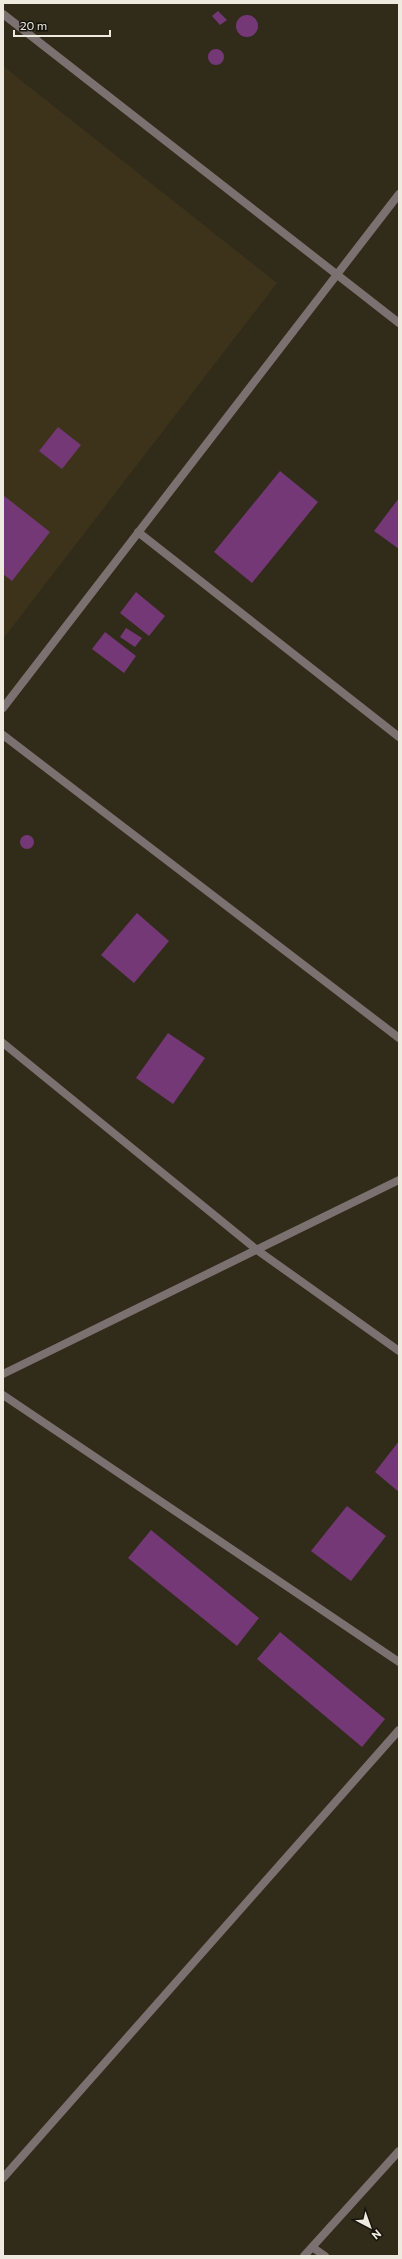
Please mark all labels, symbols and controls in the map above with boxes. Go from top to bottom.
scale bar [14,12,110,38]
text: 20 m [20,18,47,32]
north arrow [350,2207,390,2247]
text: N [370,2227,384,2243]

